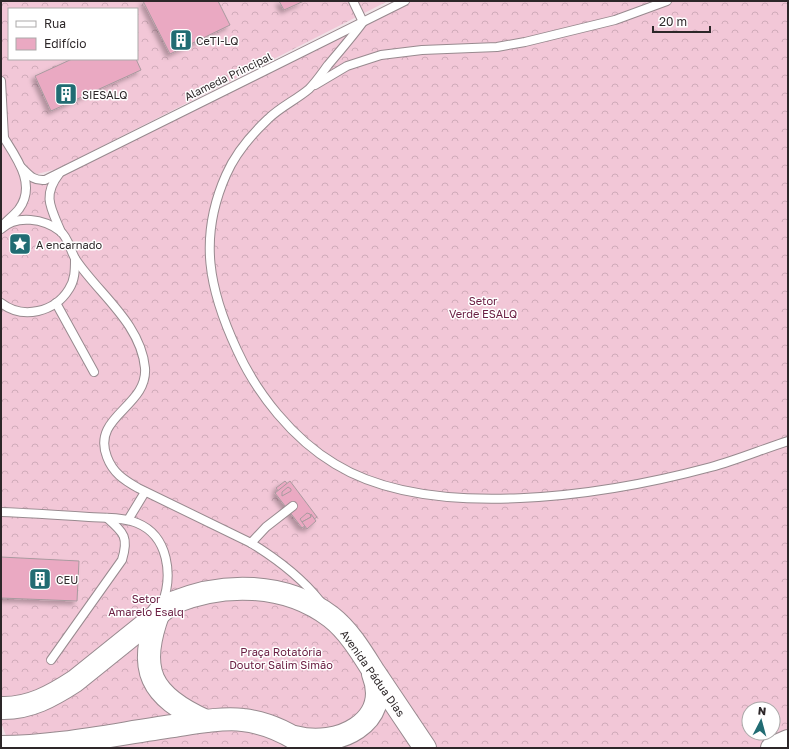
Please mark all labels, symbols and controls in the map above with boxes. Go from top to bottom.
legend [8,8,138,60]
scale bar [653,8,710,34]
text: 20 m [659,14,687,29]
text: Rua [44,16,66,31]
building icon: CeTI-LQ [168,27,194,53]
place label: CeTI-LQ [196,34,238,47]
text: Edifício [44,36,86,51]
street label: Alameda Principal [182,49,274,103]
building icon: SIESALQ [53,81,79,107]
place label: SIESALQ [82,88,127,101]
place icon: A encarnado [7,231,33,257]
place label: A encarnado [36,238,103,251]
park label: Setor Verde ESALQ [449,294,517,320]
building icon: CEU [27,566,53,592]
place label: CEU [56,573,78,586]
park label: Setor Amarelo Esalq [108,592,184,618]
street label: Avenida Pádua Dias [338,627,408,719]
park label: Praça Rotatória Doutor Salim Simão [229,645,333,671]
north arrow [741,701,781,741]
text: N [757,704,767,717]

